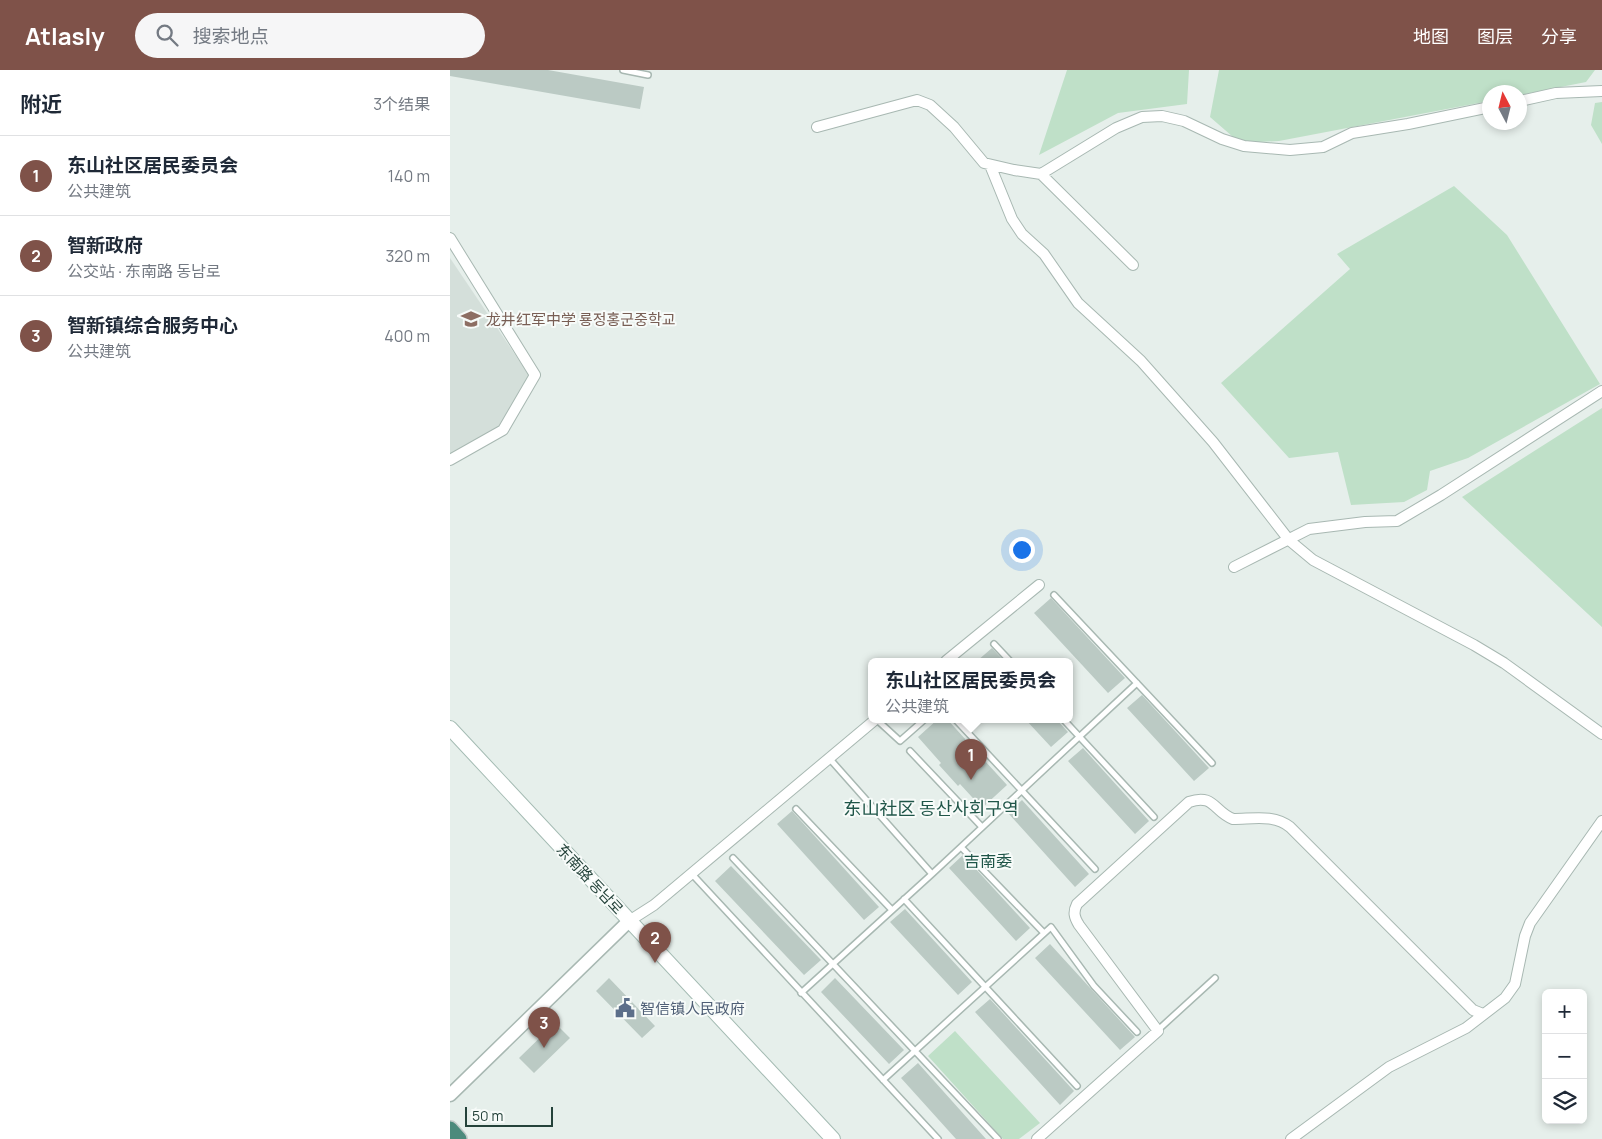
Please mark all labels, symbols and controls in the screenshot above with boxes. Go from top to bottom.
search box [135,13,485,58]
text: Atlasly [25,19,105,52]
icon: search [153,21,181,49]
text: 搜索地点 [193,23,269,49]
text: 地图 [1413,24,1449,48]
text: 图层 [1477,24,1513,48]
text: 分享 [1541,24,1577,48]
north arrow [1482,85,1527,130]
text: 附近 [20,90,62,118]
text: 3个结果 [373,93,430,115]
text: 东山社区居民委员会 [67,152,238,178]
text: 1 [32,165,40,187]
text: 140 m [388,165,430,187]
text: 公共建筑 [67,180,131,202]
text: 智新政府 [67,232,143,258]
text: 2 [31,245,41,267]
text: 320 m [386,245,430,267]
text: 公交站 · 东南路 동남로 [67,260,220,282]
school or university icon: 龙井红军中学 룡정홍군중학교 [460,308,482,330]
place label: 龙井红军中学 룡정홍군중학교 [486,309,676,330]
text: 智新镇综合服务中心 [67,312,238,338]
text: 3 [31,325,41,347]
text: 400 m [384,325,430,347]
text: 公共建筑 [67,340,131,362]
your location [1009,537,1035,563]
popup [868,658,1073,723]
text: 东山社区居民委员会 [885,667,1056,693]
text: 公共建筑 [885,695,949,717]
pin: 1 [955,739,987,780]
district label: 东山社区 동산사회구역 [844,796,1018,820]
street label: 东南路 동남로 [552,839,628,919]
district label: 吉南委 [964,850,1012,872]
pin: 2 [639,922,671,963]
map controls [1542,989,1587,1124]
button: + [1542,989,1587,1034]
public building icon: 智信镇人民政府 [614,997,636,1019]
place label: 智信镇人民政府 [640,998,745,1019]
pin: 3 [528,1007,560,1048]
button: − [1542,1034,1587,1079]
button: layers [1542,1079,1587,1124]
scale bar [465,1104,552,1127]
text: 50 m [472,1106,503,1125]

